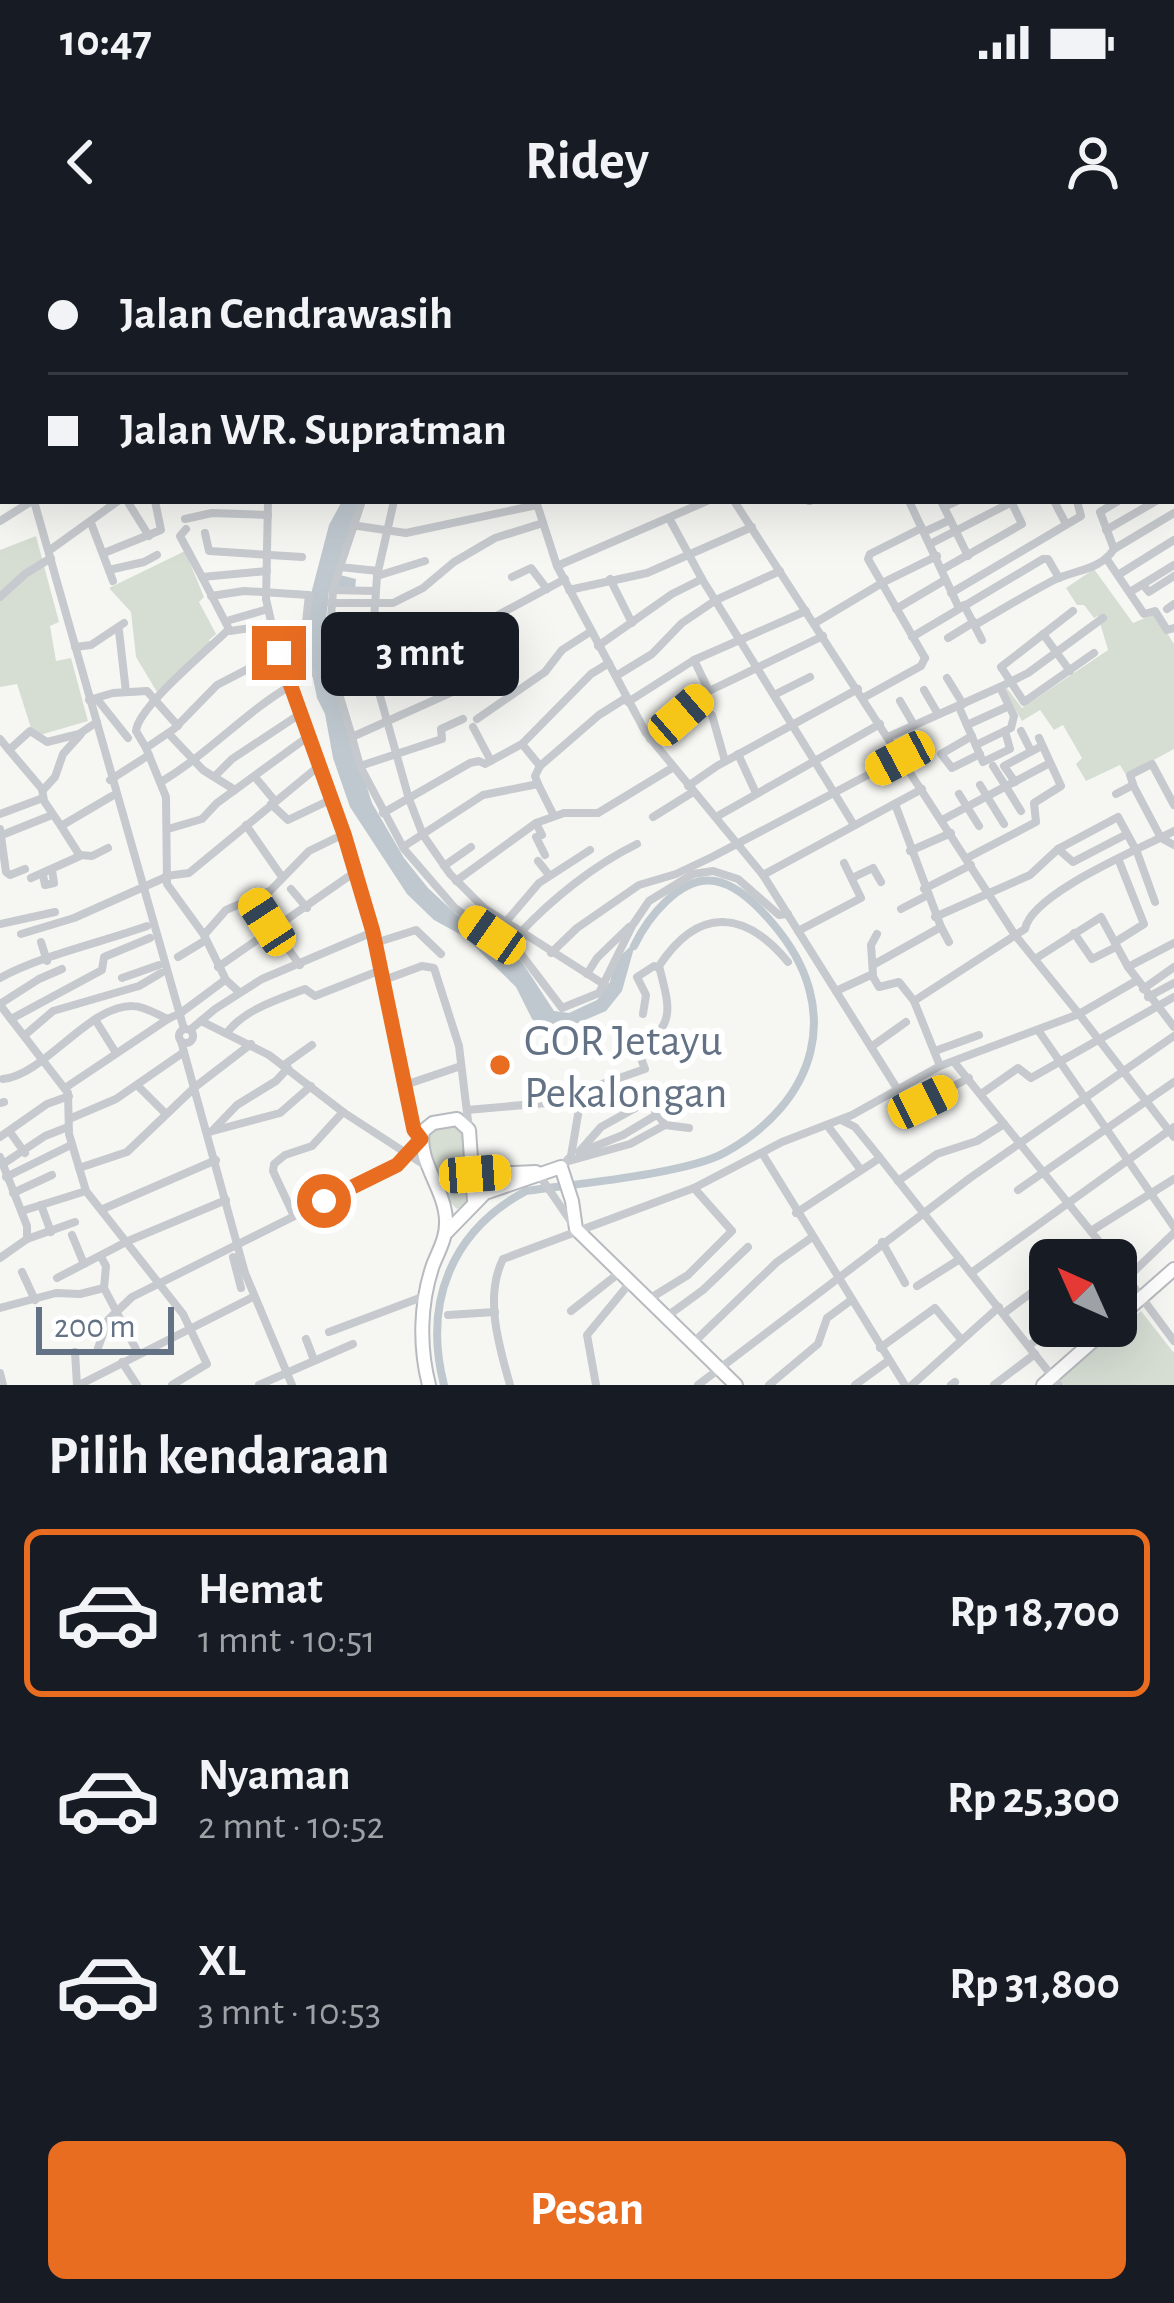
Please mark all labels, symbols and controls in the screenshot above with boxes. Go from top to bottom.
text: 10:47 [60,19,152,64]
icon: back [48,129,114,195]
icon: person [1060,129,1126,195]
text: Ridey [525,135,649,189]
text: Jalan Cendrawasih [120,292,453,337]
text: Jalan WR. Supratman [120,408,507,453]
callout: 3 mnt [321,611,519,695]
route end [252,626,306,680]
text: 3 mnt [376,634,464,673]
car [642,678,720,752]
car [860,725,940,791]
car [232,882,302,962]
car [452,900,532,970]
place label: GOR Jetayu Pekalongan [524,1019,728,1116]
marker: GOR Jetayu Pekalongan [487,1052,513,1078]
car [883,1070,963,1134]
car [438,1154,512,1194]
route start [297,1174,351,1228]
north arrow [1029,1239,1137,1347]
map controls [1029,1239,1137,1347]
scale bar [36,1301,174,1354]
text: 200 m [54,1311,136,1344]
text: Pilih kendaraan [48,1430,390,1484]
icon: car [54,1559,162,1667]
text: Hemat [198,1567,323,1612]
text: Rp 18,700 [949,1590,1120,1635]
text: 1 mnt · 10:51 [198,1621,376,1660]
icon: car [54,1745,162,1853]
text: Nyaman [198,1753,351,1798]
text: Rp 25,300 [947,1776,1120,1821]
text: 2 mnt · 10:52 [198,1807,384,1846]
icon: car [54,1931,162,2039]
text: XL [198,1939,246,1984]
text: Rp 31,800 [949,1962,1120,2007]
text: 3 mnt · 10:53 [198,1993,381,2032]
button: Pesan [48,2141,1126,2279]

